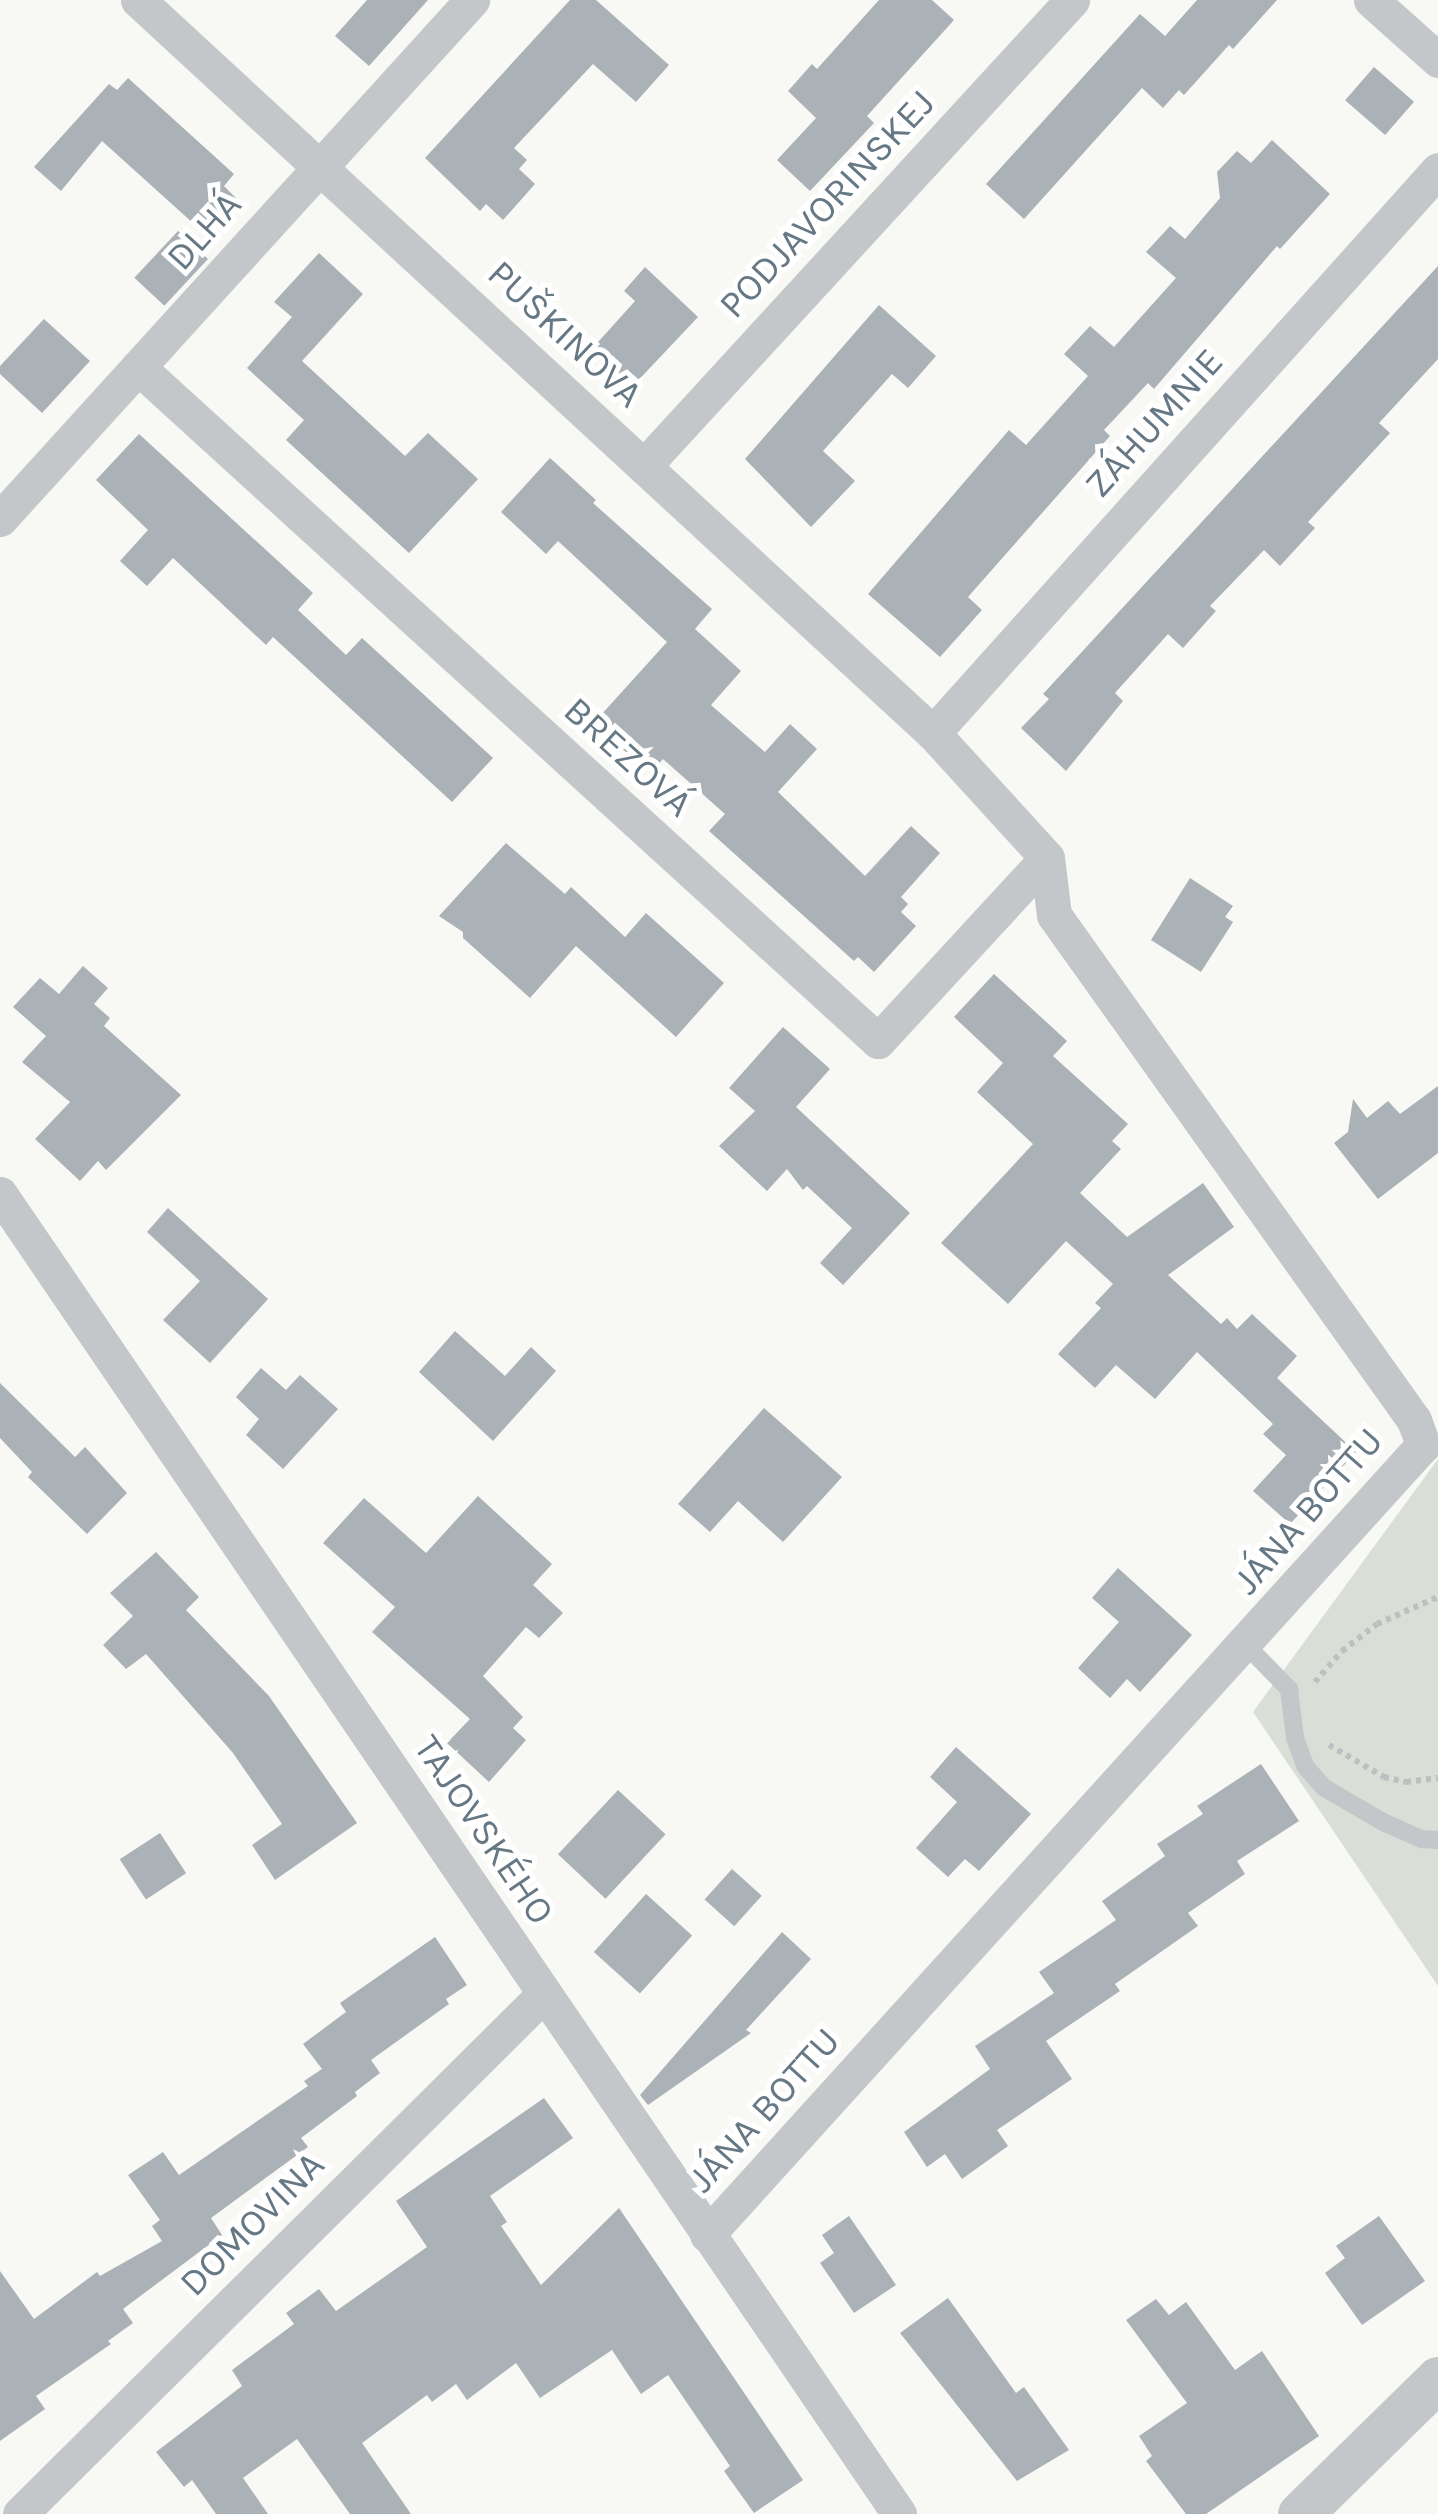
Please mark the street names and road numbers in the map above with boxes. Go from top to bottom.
street label: PODJAVORINSKEJ [710,81,944,327]
street label: DLHÁ [157,182,251,280]
street label: PUŠKINOVA [478,251,652,417]
street label: ZÁHUMNIE [1075,339,1233,507]
street label: BREZOVÁ [554,688,702,826]
street label: JÁNA BOTTU [1224,1419,1392,1603]
street label: TAJOVSKÉHO [404,1727,564,1933]
street label: JÁNA BOTTU [678,2019,850,2201]
street label: DOMOVINA [170,2142,334,2306]

